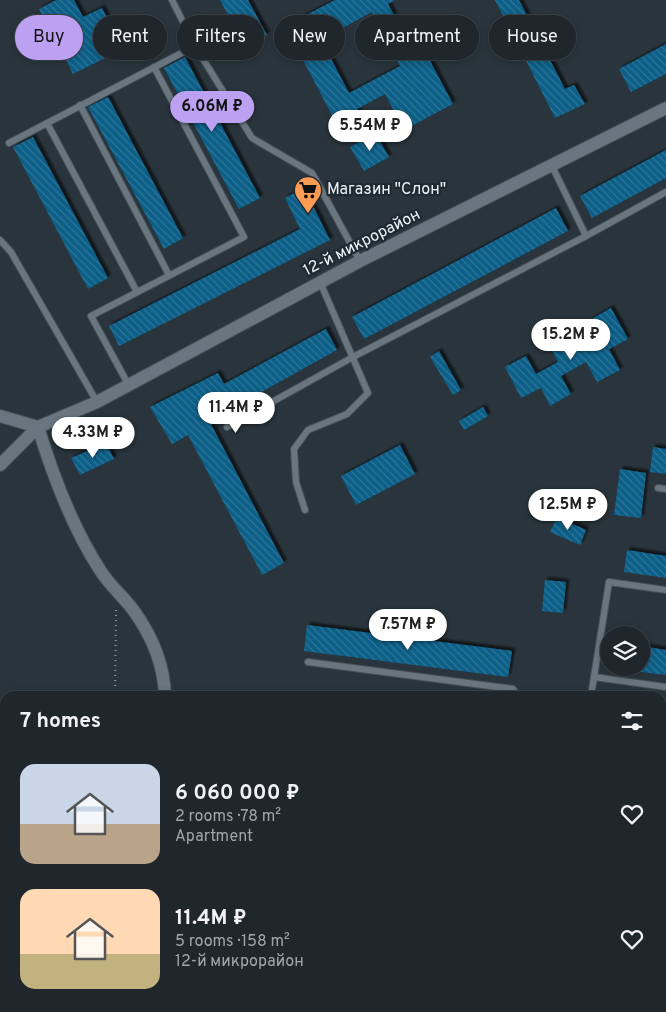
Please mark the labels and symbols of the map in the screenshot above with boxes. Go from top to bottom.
pin: 6.06M ₽ [166,90,258,133]
pin: 5.54M ₽ [324,110,416,152]
supermarket icon: Магазин "Слон" [293,175,323,214]
place label: Магазин "Слон" [327,180,446,200]
street label: 12-й микрорайон [300,205,424,281]
pin: 15.2M ₽ [525,318,617,361]
pin: 11.4M ₽ [190,392,282,434]
pin: 4.33M ₽ [47,416,139,459]
pin: 12.5M ₽ [522,488,614,531]
pin: 7.57M ₽ [362,608,454,651]

